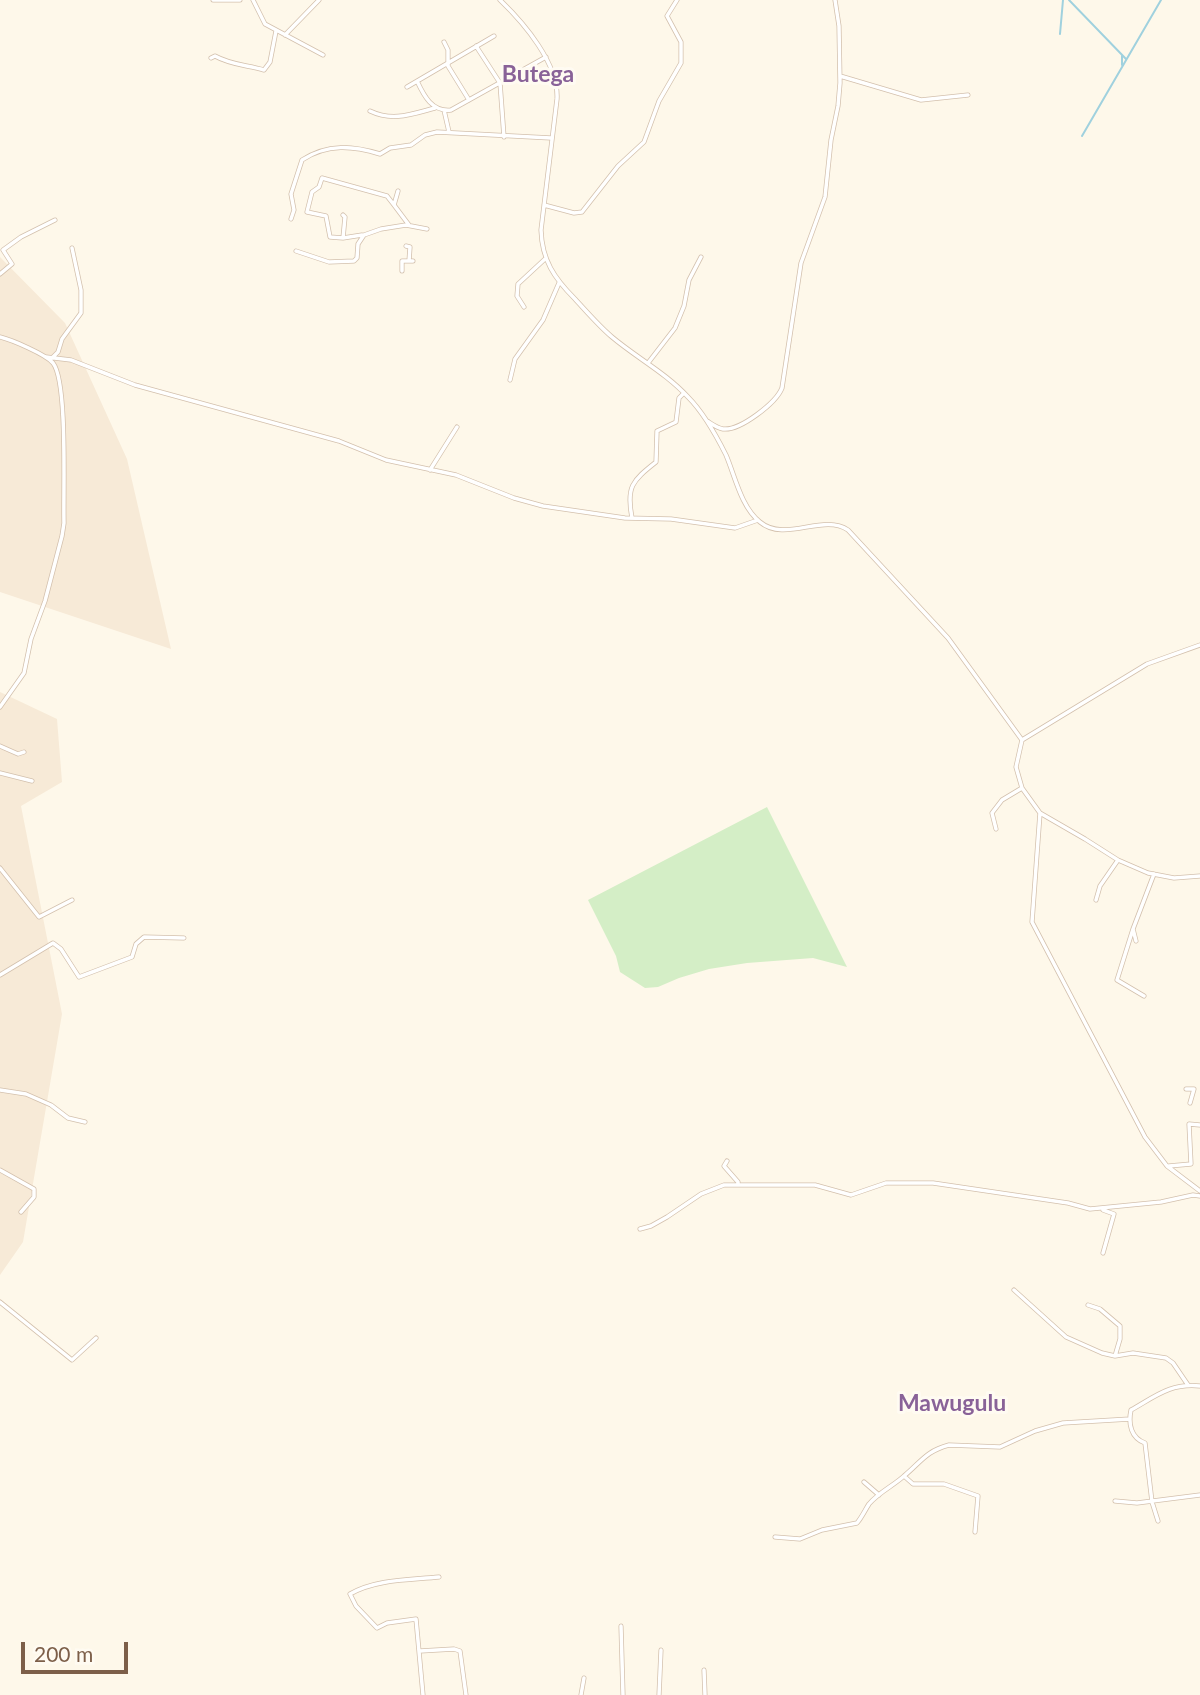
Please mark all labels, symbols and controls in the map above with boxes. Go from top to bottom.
district label: Butega [502,61,574,89]
district label: Mawugulu [898,1390,1006,1418]
scale bar [24,1628,131,1672]
text: 200 m [34,1641,93,1666]

